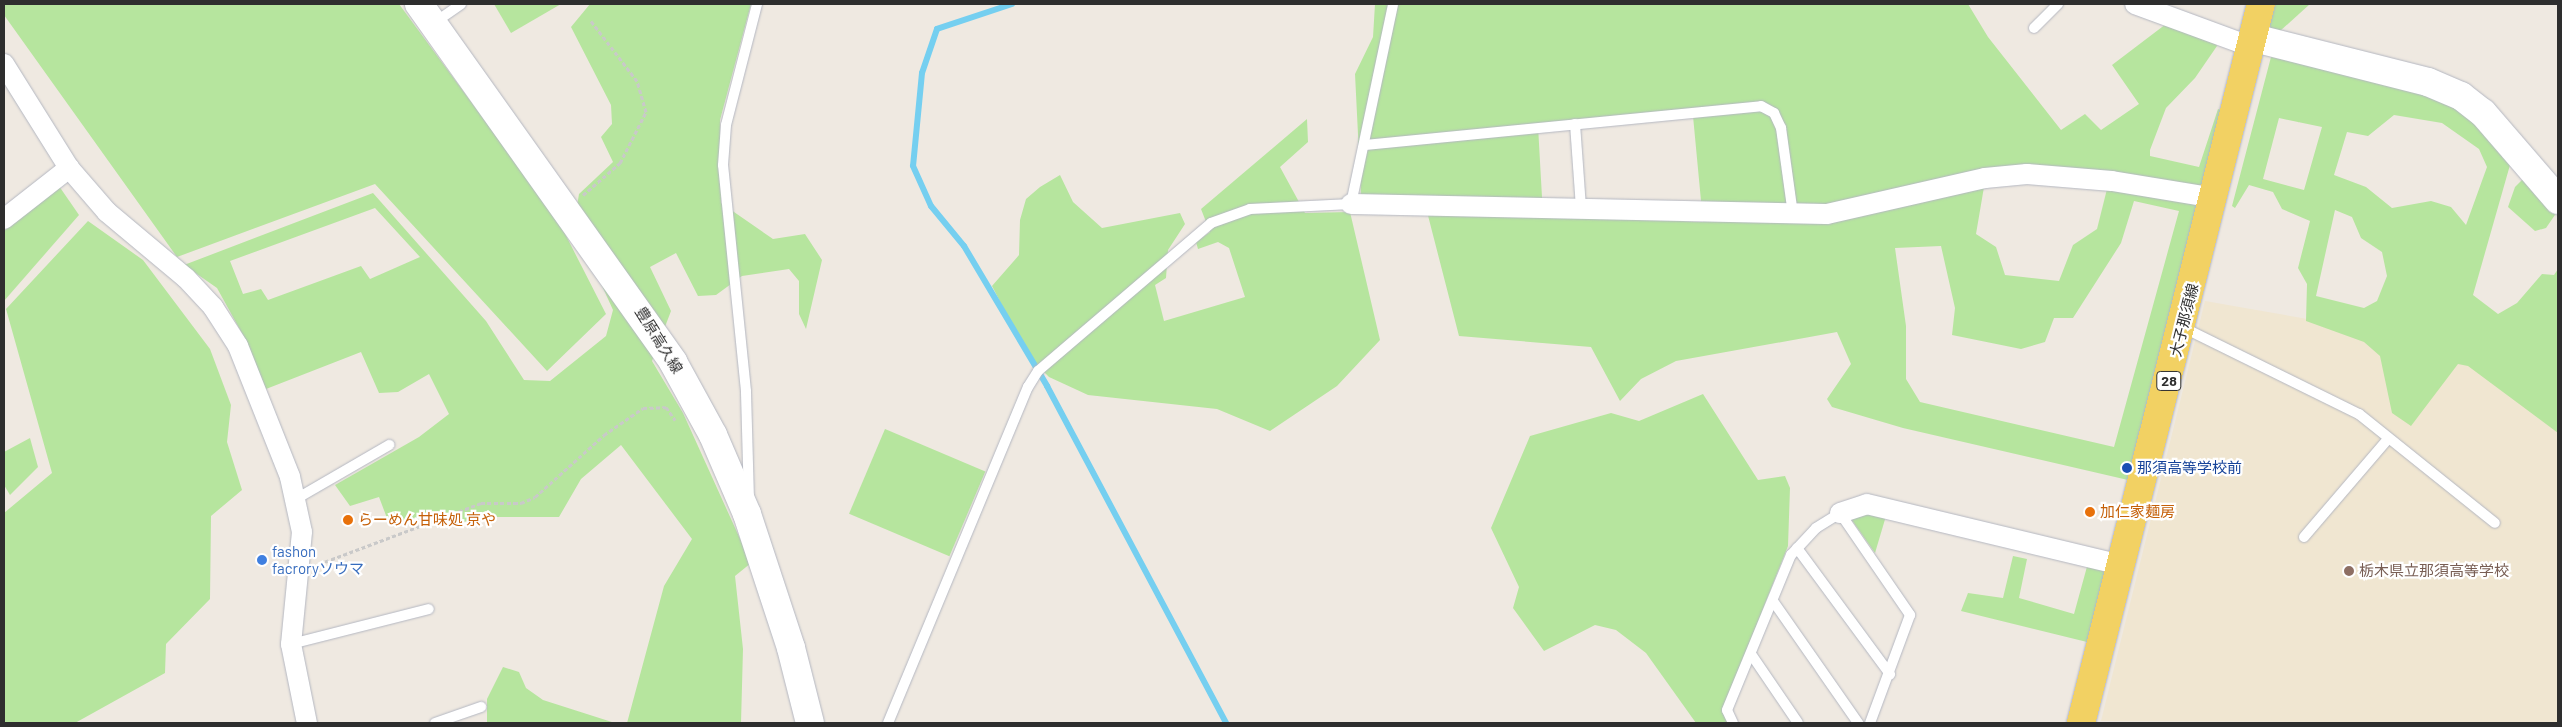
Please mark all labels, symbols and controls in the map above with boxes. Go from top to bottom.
street label: 大子那須線 [2166,281,2202,359]
street label: 豊原高久線 [631,303,687,377]
road number: 28 [2155,370,2183,392]
place label: 那須高等学校前 [2137,459,2242,477]
marker: 那須高等学校前 [2121,462,2133,474]
place label: 加仁家麺房 [2100,503,2175,521]
marker: 加仁家麺房 [2084,506,2096,518]
place label: らーめん甘味処 京や [358,511,496,529]
marker: らーめん甘味処 京や [342,514,354,526]
place label: fashon facroryソウマ [272,542,364,577]
marker: fashon facroryソウマ [256,554,268,566]
place label: 栃木県立那須高等学校 [2359,562,2509,580]
marker: 栃木県立那須高等学校 [2343,565,2355,577]

